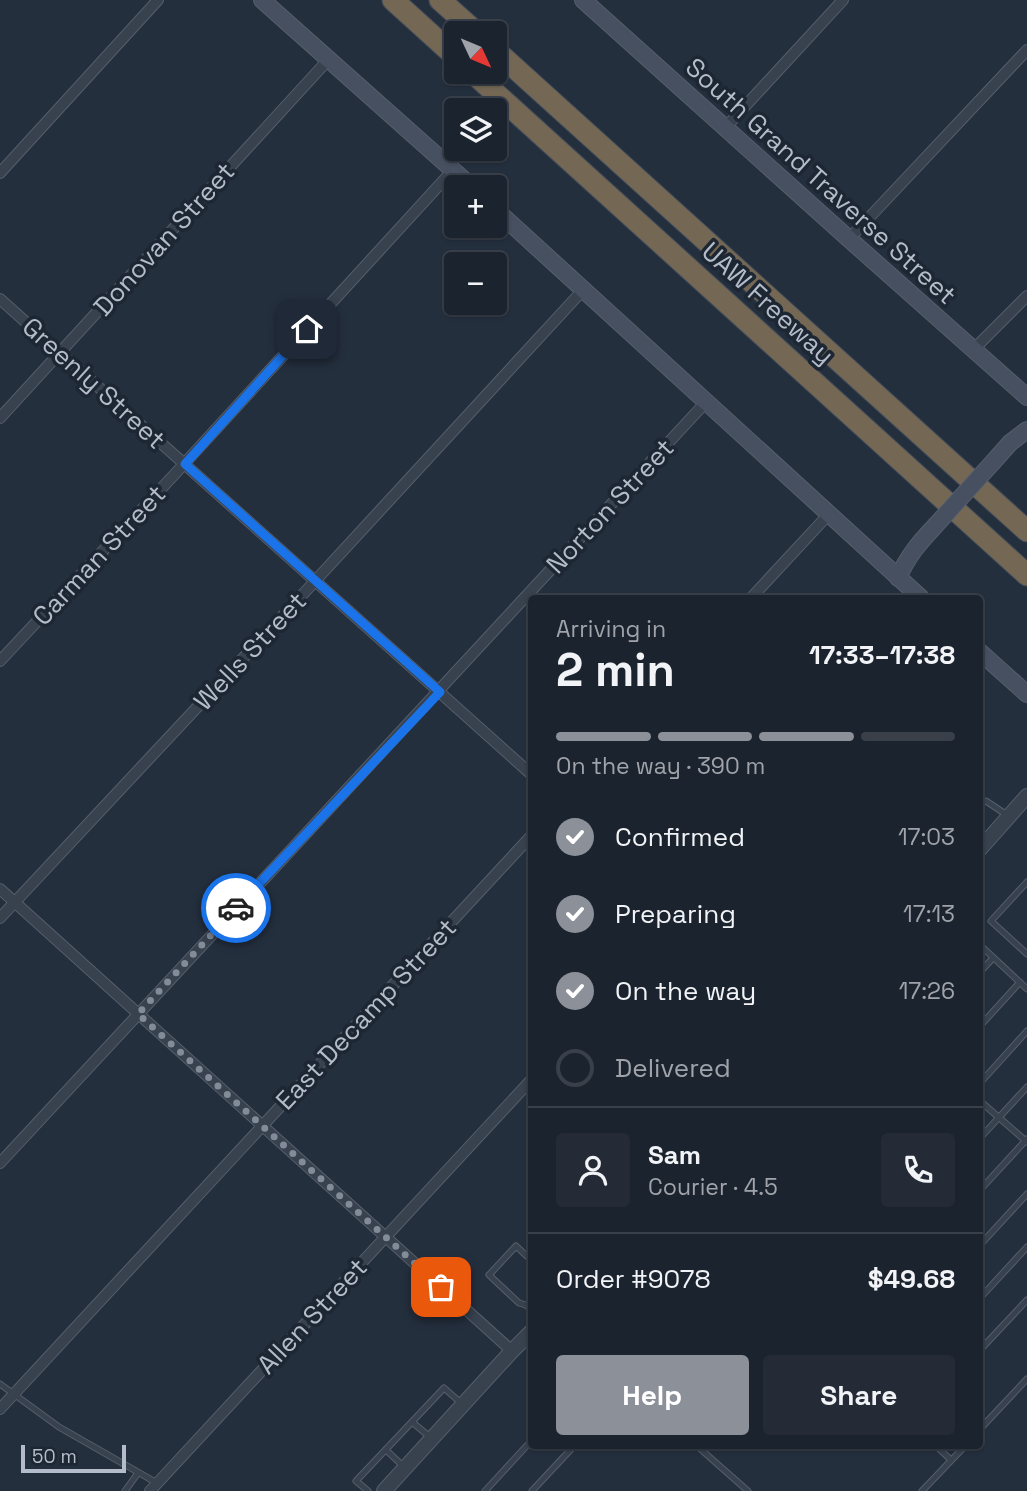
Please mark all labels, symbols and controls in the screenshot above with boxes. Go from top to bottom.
north arrow [444,21,508,84]
map controls [444,21,507,315]
street label: South Grand Traverse Street [678,50,964,312]
button: layers [444,98,507,161]
street label: Donovan Street [86,155,242,323]
button: + [444,175,507,238]
street label: UAW Freeway [695,235,841,371]
button: − [444,252,507,315]
pin [277,299,337,359]
street label: Greenly Street [15,310,173,456]
icon: home [288,310,326,348]
street label: Norton Street [539,431,681,581]
street label: Carman Street [25,477,173,633]
street label: Wells Street [186,584,314,718]
text: Arriving in [556,614,666,644]
text: 17:33–17:38 [809,638,955,672]
text: 2 min [556,641,675,699]
text: On the way · 390 m [556,751,765,781]
icon: check [556,818,594,856]
text: Confirmed [615,820,745,854]
text: 17:03 [898,822,955,852]
courier [201,873,271,943]
icon: car [217,889,255,927]
icon: check [556,895,594,933]
text: Preparing [615,897,736,931]
text: 17:13 [903,899,955,929]
street label: East Decamp Street [268,911,464,1117]
icon: check [556,972,594,1010]
text: On the way [615,974,756,1008]
text: 17:26 [899,976,955,1006]
text: Delivered [615,1051,731,1085]
button: person [556,1133,630,1207]
button: phone [881,1133,955,1207]
text: Sam [648,1138,701,1172]
text: Courier · 4.5 [648,1172,778,1202]
street label: Allen Street [250,1251,374,1381]
pin [411,1257,471,1317]
text: Order #9078 [556,1262,711,1296]
text: $49.68 [868,1262,955,1296]
icon: bag [422,1268,460,1306]
button: Help [556,1355,749,1435]
button: Share [763,1355,955,1435]
scale bar [21,1442,126,1474]
text: 50 m [32,1444,77,1469]

